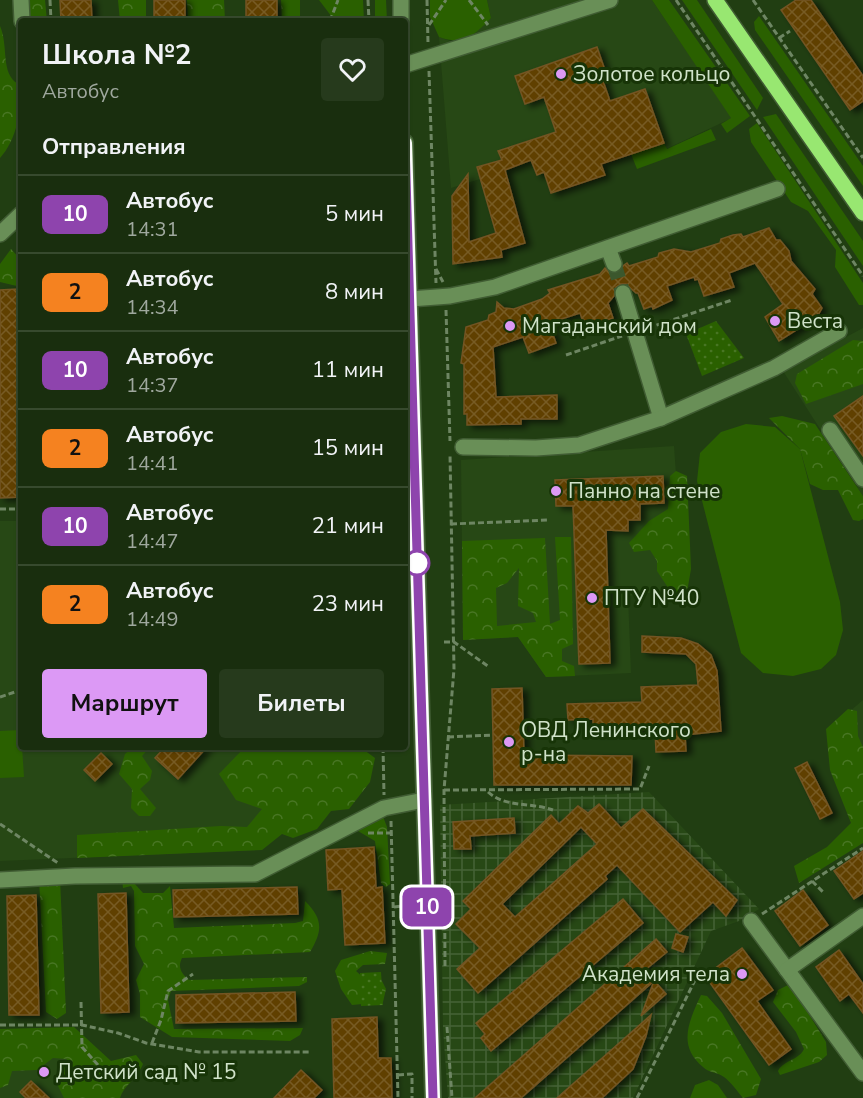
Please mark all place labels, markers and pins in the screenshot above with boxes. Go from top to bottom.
place label: Золотое кольцо [573,60,731,88]
marker: Золотое кольцо [554,67,568,81]
place label: Веста [787,307,843,335]
place label: Магаданский дом [522,312,697,340]
marker: Веста [768,314,782,328]
marker: Магаданский дом [503,319,517,333]
place label: Панно на стене [568,477,720,505]
marker: Панно на стене [549,484,563,498]
unlabelled marker [404,550,430,576]
place label: ПТУ №40 [604,584,699,612]
marker: ПТУ №40 [585,591,599,605]
place label: ОВД Ленинского р-на [521,716,691,768]
marker: ОВД Ленинского р-на [502,735,516,749]
place label: Академия тела [582,960,730,988]
marker: Академия тела [735,967,749,981]
place label: Детский сад № 15 [56,1058,236,1086]
marker: Детский сад № 15 [37,1065,51,1079]

